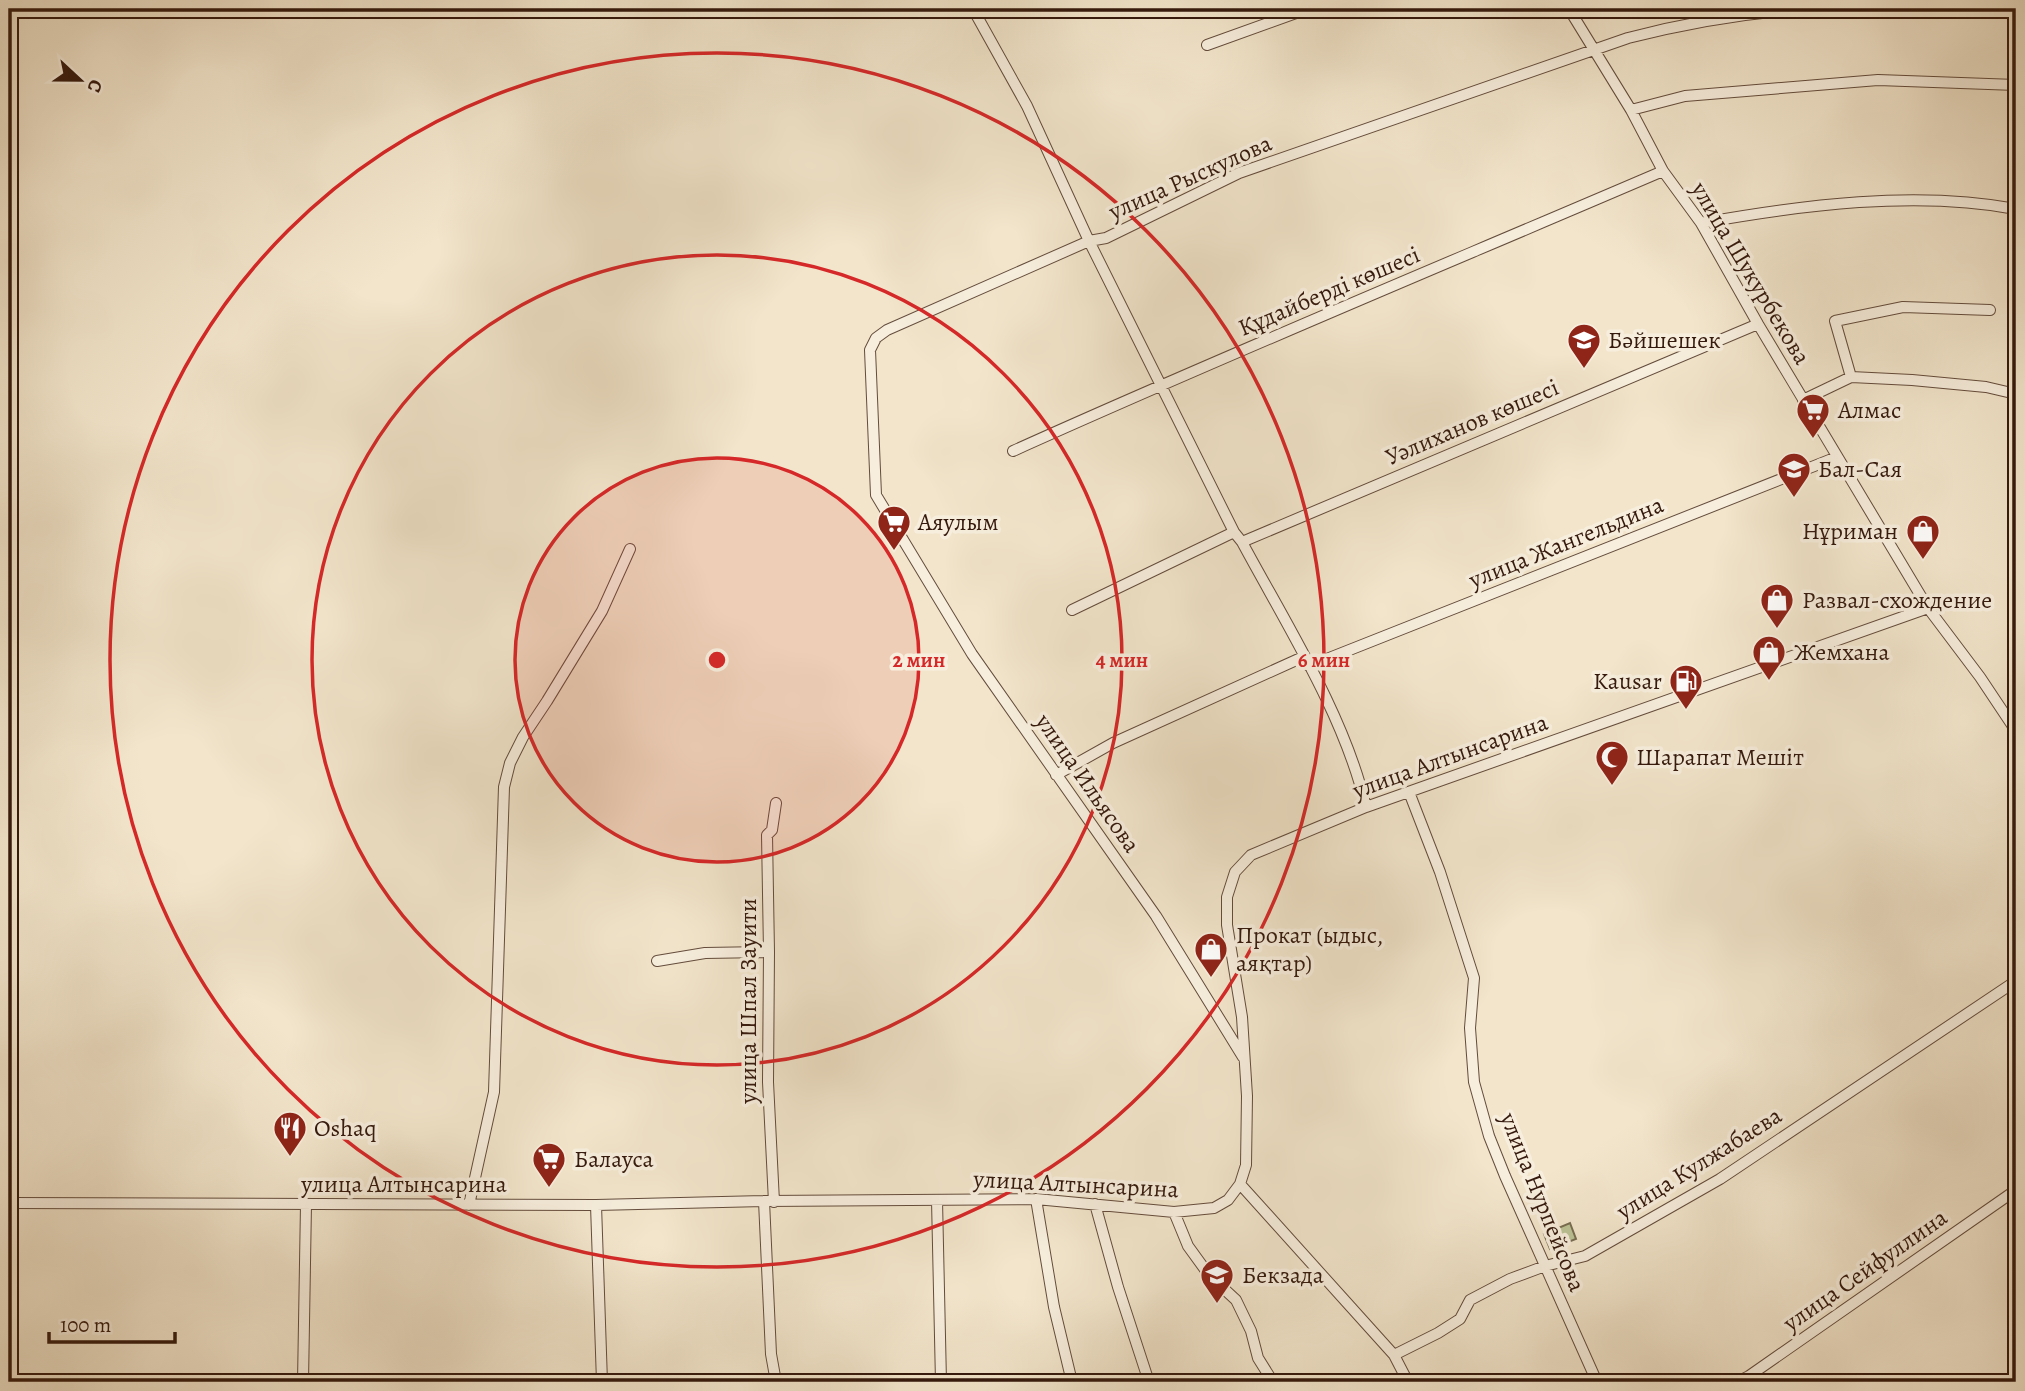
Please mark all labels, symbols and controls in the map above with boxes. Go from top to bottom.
north arrow [46,46,116,116]
text: С [81,76,109,96]
street label: улица Рыскулова [1103,127,1277,228]
street label: улица Шукурбекова [1683,175,1818,370]
street label: Құдайберді көшесі [1233,238,1425,344]
school or university icon: Бәйшешек [1565,321,1603,370]
place label: Бәйшешек [1608,324,1721,356]
street label: Уәлиханов көшесі [1380,371,1564,473]
supermarket icon: Алмас [1794,391,1832,440]
place label: Алмас [1837,394,1901,426]
school or university icon: Бал-Сая [1775,450,1813,499]
place label: Бал-Сая [1818,453,1902,485]
street label: улица Жангельдина [1463,488,1668,596]
supermarket icon: Аяулым [875,503,913,552]
place label: Аяулым [917,506,999,538]
shop icon: Нұриман [1904,512,1942,561]
place label: Нұриман [1802,515,1898,547]
shop icon: Развал-схождение [1758,581,1796,630]
place label: Развал-схождение [1802,584,1992,616]
shop icon: Жемхана [1750,633,1788,682]
place label: Жемхана [1794,636,1890,668]
text: 2 мин [893,646,945,674]
text: 4 мин [1096,646,1148,674]
text: 6 мин [1298,646,1350,674]
centre of rings [705,648,729,672]
fuel station icon: Kausar [1667,662,1705,711]
place label: Kausar [1593,665,1662,697]
street label: улица Ильясова [1028,706,1148,859]
street label: улица Алтынсарина [1347,706,1552,807]
mosque icon: Шарапат Мешіт [1593,738,1631,787]
place label: Шарапат Мешіт [1636,741,1804,773]
street label: улица Шпал Зауити [732,898,764,1105]
place label: Прокат (ыдыс, аяқтар) [1236,919,1383,979]
shop icon: Прокат (ыдыс, аяқтар) [1192,930,1230,979]
street label: улица Кулжабаева [1609,1099,1788,1227]
street label: улица Нурпейсова [1492,1107,1593,1296]
restaurant icon: Oshaq [271,1109,309,1158]
place label: Oshaq [314,1112,377,1144]
supermarket icon: Балауса [530,1140,568,1189]
place label: Балауса [574,1143,654,1175]
street label: улица Алтынсарина [972,1163,1179,1205]
street label: улица Алтынсарина [300,1168,507,1200]
street label: улица Сейфуллина [1776,1201,1953,1339]
school or university icon: Бекзада [1198,1256,1236,1305]
place label: Бекзада [1242,1259,1324,1291]
scale bar [49,1300,175,1344]
text: 100 m [60,1311,111,1339]

